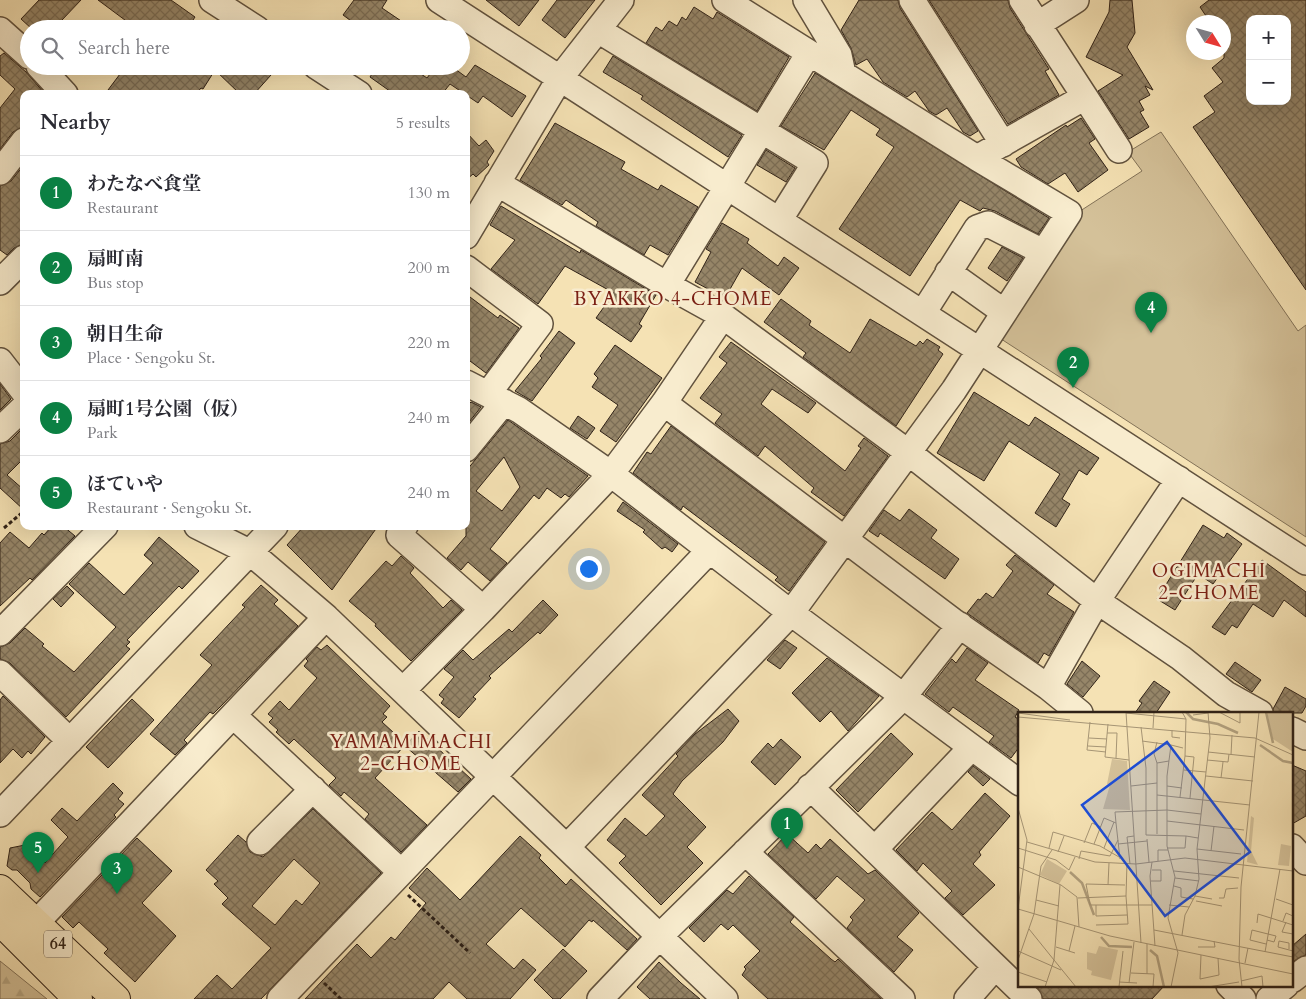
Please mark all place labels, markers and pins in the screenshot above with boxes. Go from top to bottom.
pin: 4 [1135,292,1167,333]
pin: 2 [1057,347,1089,388]
pin: 1 [771,808,803,849]
pin: 5 [22,832,54,873]
pin: 3 [101,853,133,894]

